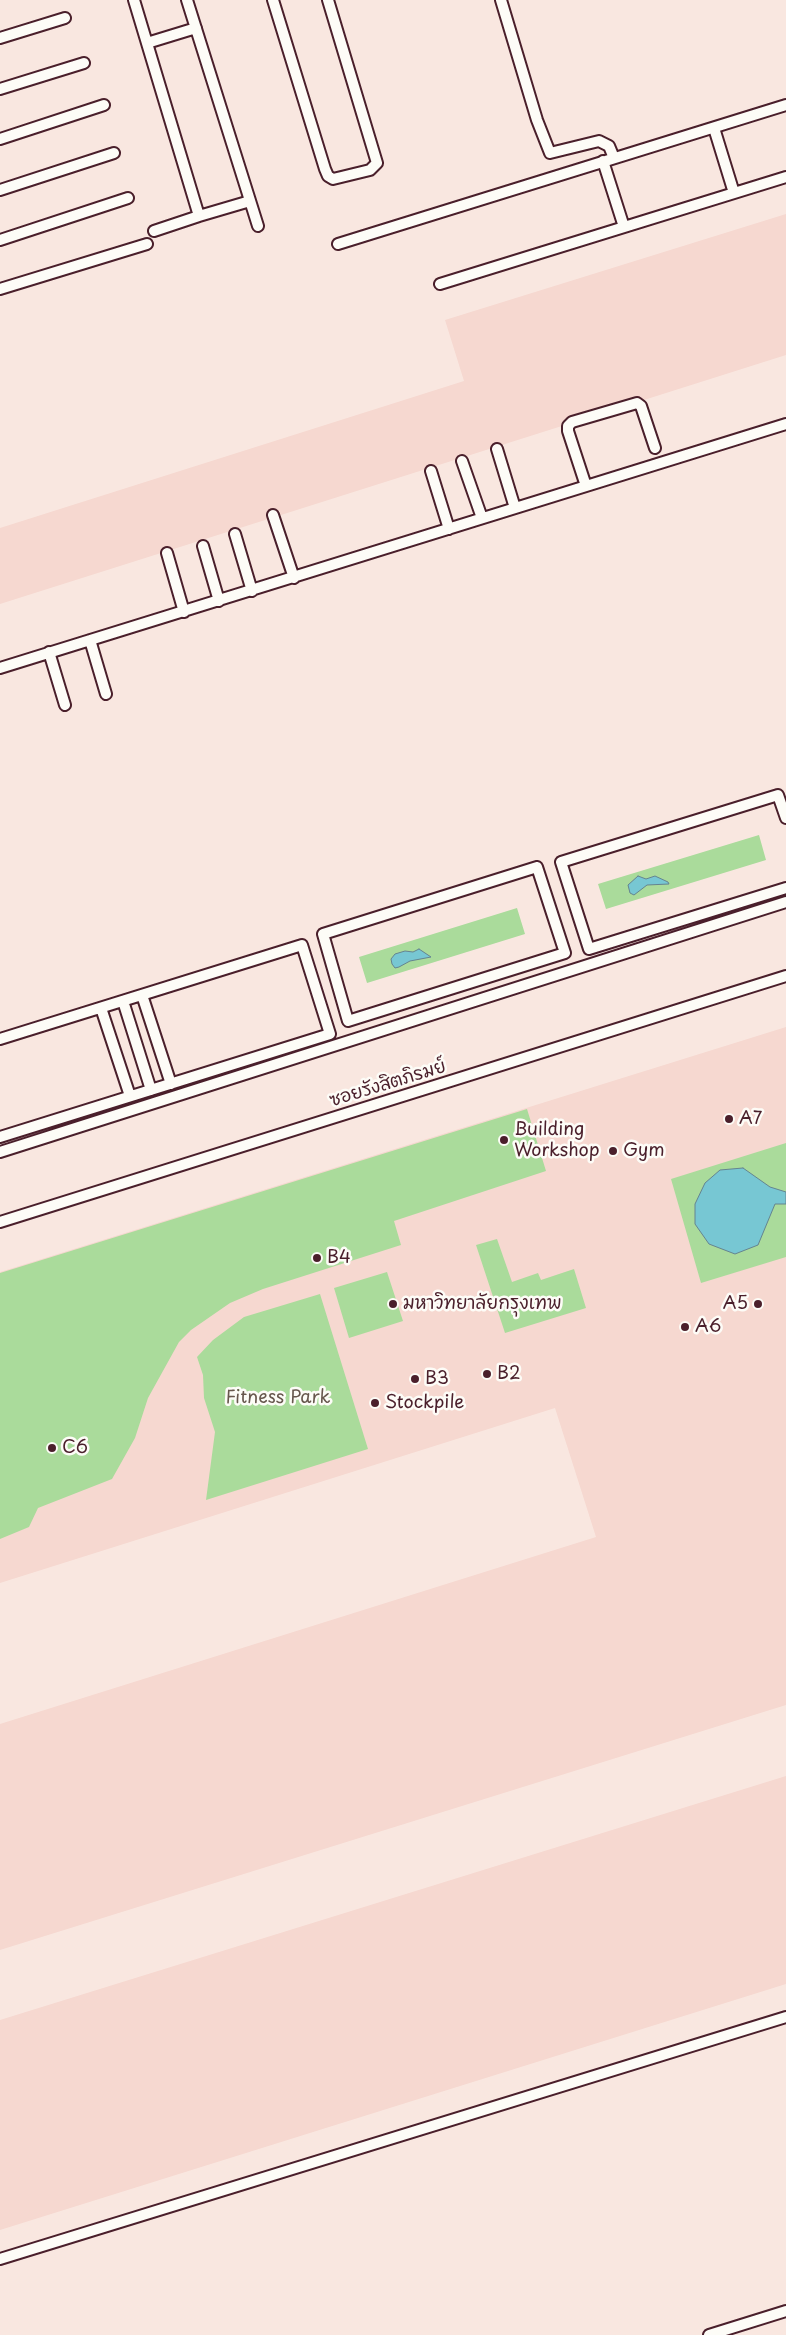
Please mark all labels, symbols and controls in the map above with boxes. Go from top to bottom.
street label: ซอยรังสิตภิรมย์ [327,1056,449,1112]
place label: A7 [739,1108,762,1130]
marker: A7 [723,1113,735,1125]
place label: Building Workshop [514,1119,600,1162]
marker: Building Workshop [498,1134,510,1146]
place label: Gym [623,1140,665,1162]
marker: Gym [607,1145,619,1157]
place label: B4 [327,1247,351,1269]
marker: B4 [311,1252,323,1264]
place label: มหาวิทยาลัยกรุงเทพ [403,1293,562,1315]
place label: A5 [723,1293,748,1315]
marker: มหาวิทยาลัยกรุงเทพ [387,1298,399,1310]
marker: A5 [752,1298,764,1310]
place label: A6 [695,1316,721,1338]
marker: A6 [679,1321,691,1333]
place label: B2 [497,1363,521,1385]
place label: B3 [425,1368,449,1390]
marker: B2 [481,1368,493,1380]
marker: B3 [409,1373,421,1385]
park label: Fitness Park [226,1387,330,1409]
place label: Stockpile [385,1392,464,1414]
marker: Stockpile [369,1397,381,1409]
place label: C6 [62,1437,88,1459]
marker: C6 [46,1442,58,1454]

